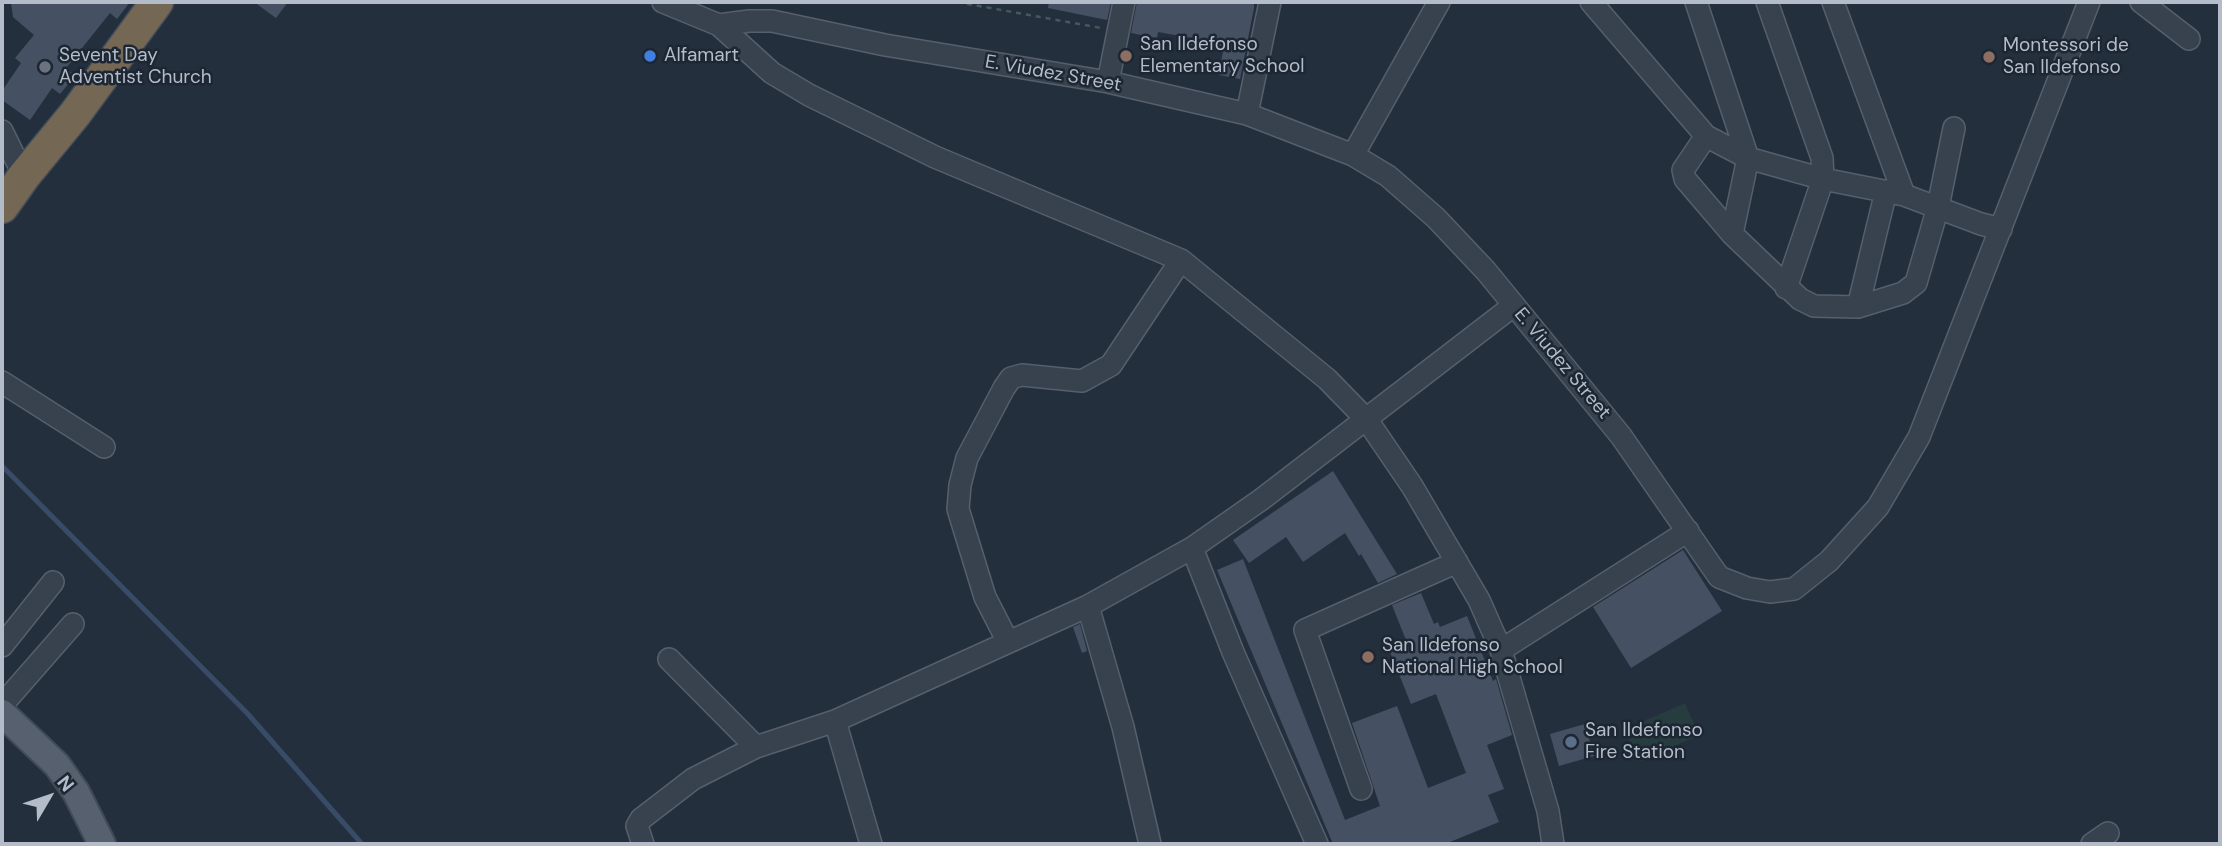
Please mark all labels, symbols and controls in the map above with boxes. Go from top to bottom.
place label: San Ildefonso Elementary School [1140,34,1304,78]
place label: Montessori de San Ildefonso [2003,35,2129,79]
place label: Sevent Day Adventist Church [59,45,212,89]
place label: Alfamart [664,45,739,67]
marker: Alfamart [642,48,658,64]
marker: San Ildefonso Elementary School [1118,48,1134,64]
marker: Montessori de San Ildefonso [1981,49,1997,65]
street label: E. Viudez Street [983,51,1123,97]
marker: Sevent Day Adventist Church [37,59,53,75]
street label: E. Viudez Street [1509,304,1615,424]
place label: San Ildefonso National High School [1382,635,1563,679]
marker: San Ildefonso National High School [1360,649,1376,665]
place label: San Ildefonso Fire Station [1585,720,1703,764]
marker: San Ildefonso Fire Station [1563,734,1579,750]
north arrow [14,762,84,832]
text: N [52,770,80,797]

